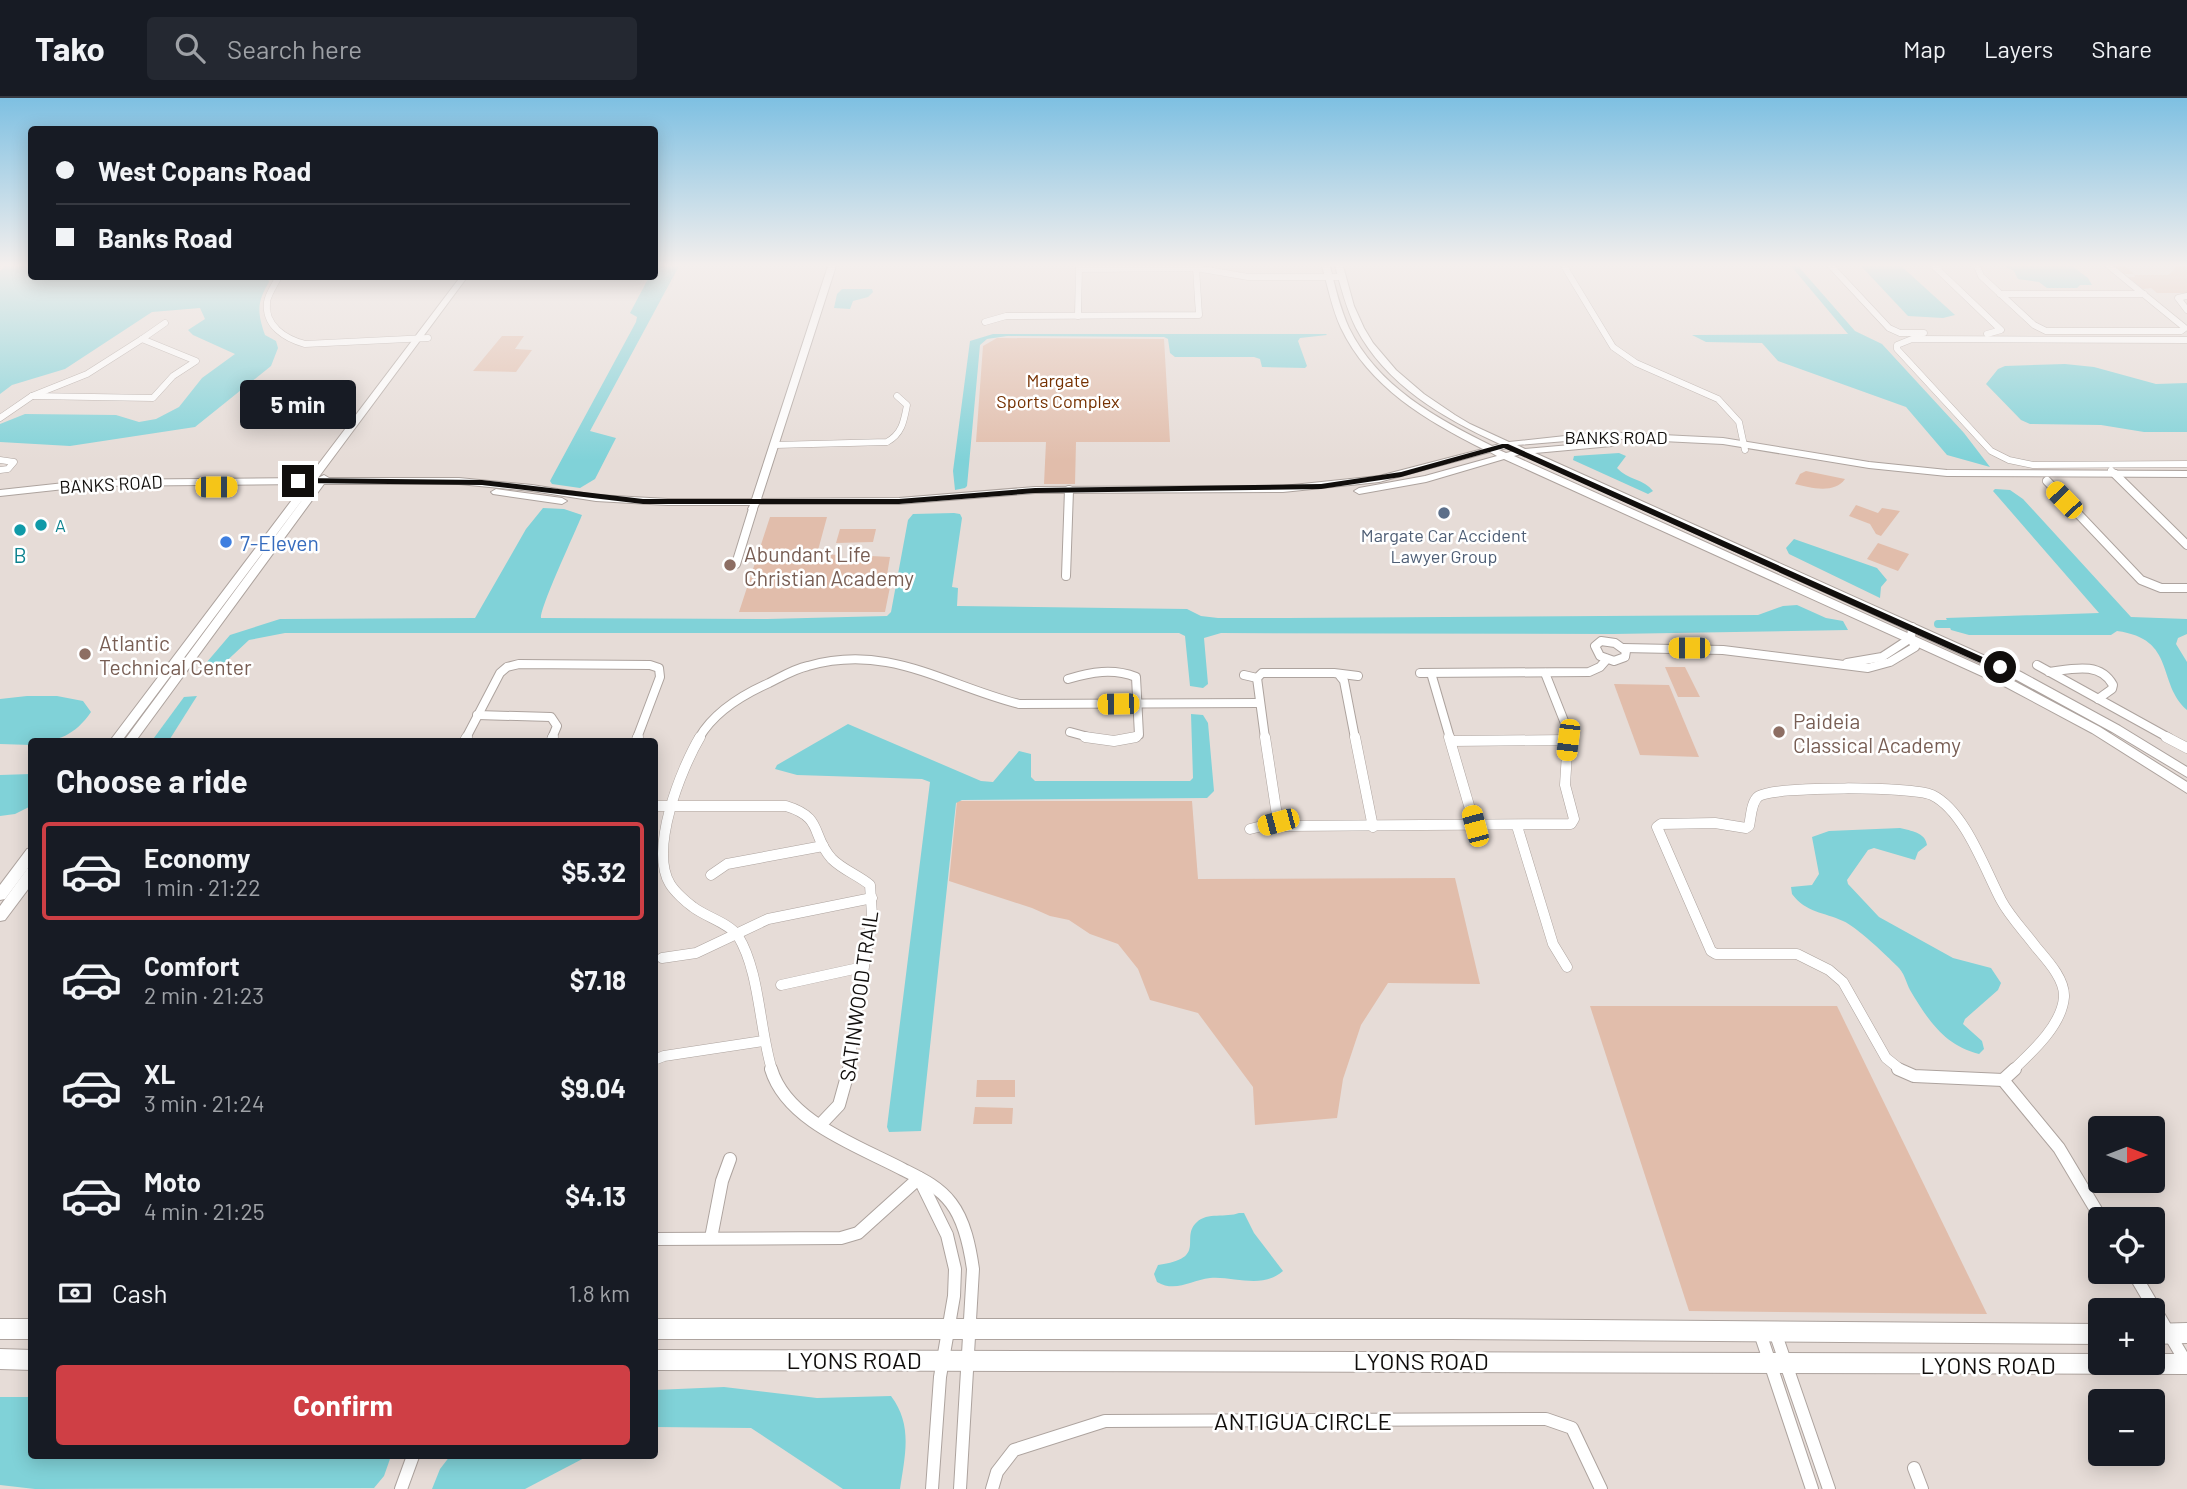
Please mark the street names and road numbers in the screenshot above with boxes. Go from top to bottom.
street label: BANKS ROAD [1564,426,1668,448]
street label: BANKS ROAD [59,470,163,498]
street label: SATINWOOD TRAIL [834,909,882,1083]
street label: LYONS ROAD [786,1345,922,1374]
street label: LYONS ROAD [1353,1346,1489,1375]
street label: LYONS ROAD [1920,1350,2056,1379]
street label: ANTIGUA CIRCLE [1214,1406,1392,1435]

